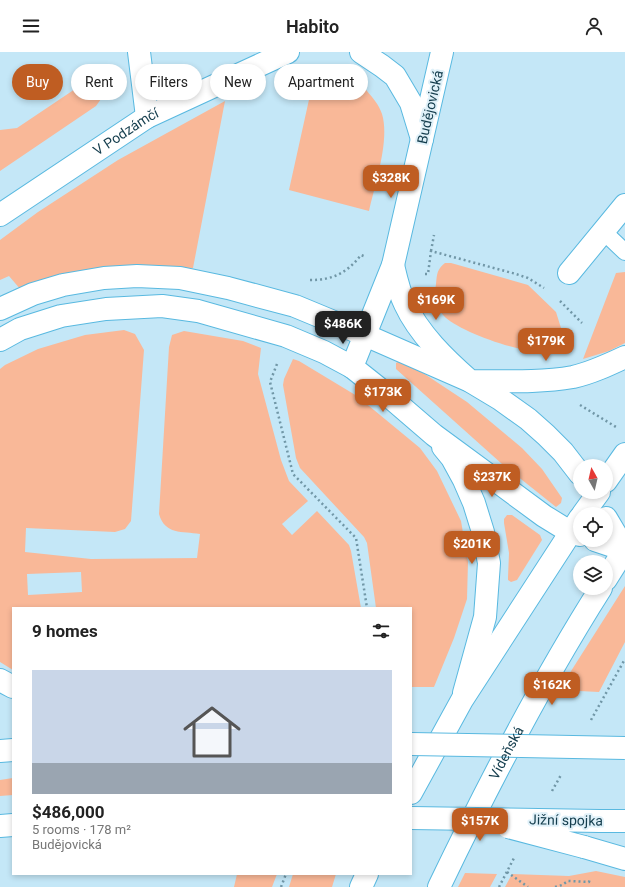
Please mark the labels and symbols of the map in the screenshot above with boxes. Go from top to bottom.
street label: Budějovická [414,69,446,145]
street label: V Podzámčí [90,105,161,159]
pin: $328K [363,165,419,199]
pin: $169K [408,287,464,321]
pin: $486K [315,311,371,345]
pin: $179K [518,328,574,362]
pin: $173K [355,379,411,413]
north arrow [573,459,613,499]
pin: $237K [464,464,520,498]
pin: $201K [444,531,500,565]
pin: $162K [524,672,580,706]
street label: Vídeňská [486,724,527,782]
pin: $157K [452,808,508,842]
street label: Jižní spojka [529,811,603,829]

